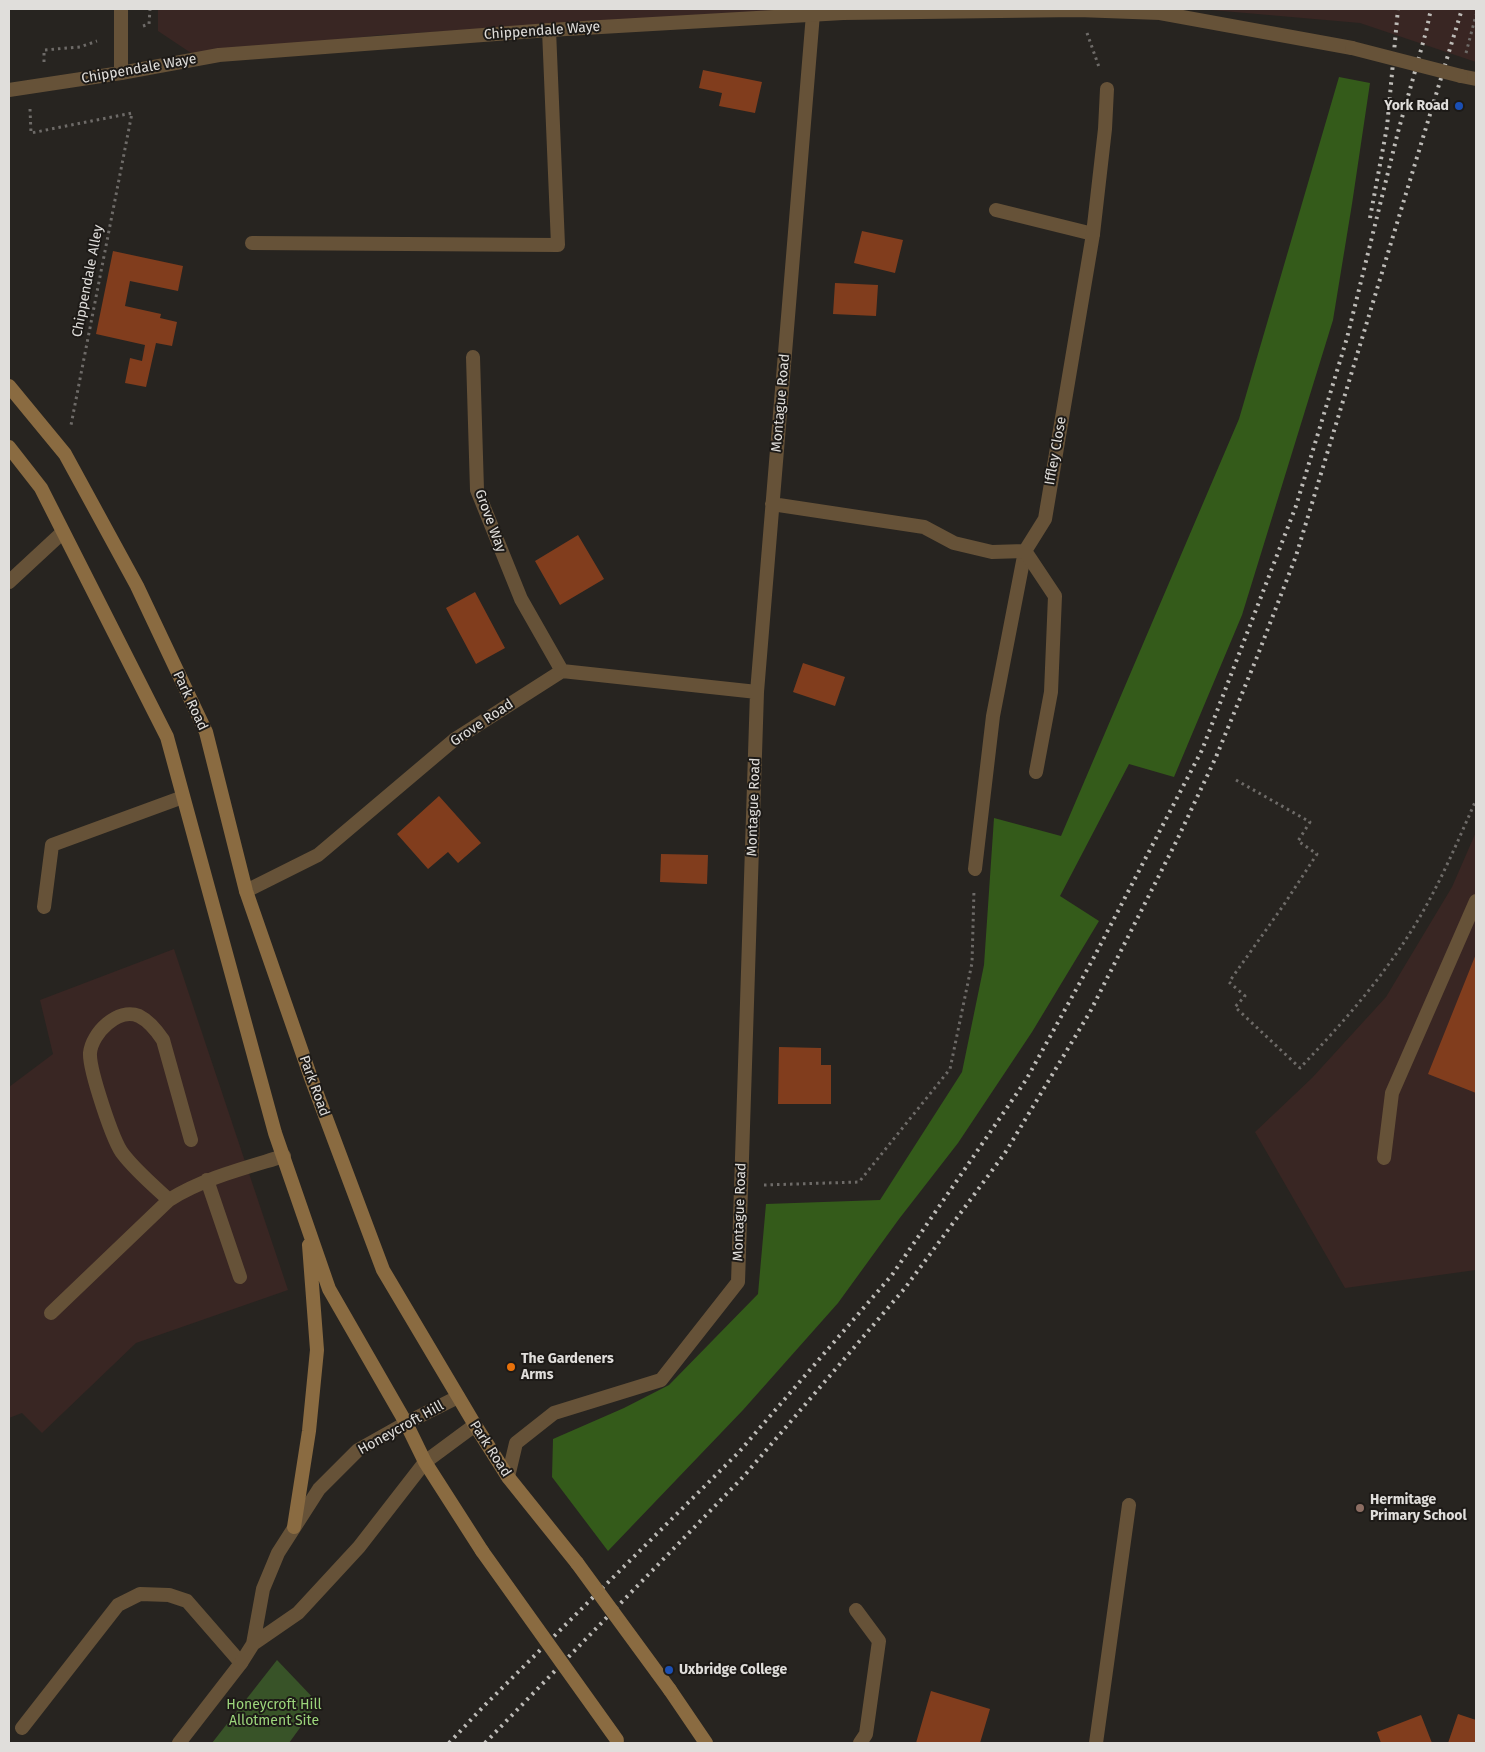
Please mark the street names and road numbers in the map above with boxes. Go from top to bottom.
street label: Chippendale Waye [483,19,601,43]
street label: Chippendale Waye [80,51,198,87]
street label: Chippendale Alley [69,223,107,339]
street label: Montague Road [768,353,794,453]
street label: Iffley Close [1042,415,1070,487]
street label: Grove Way [471,487,509,555]
street label: Park Road [169,669,211,733]
street label: Grove Road [447,696,517,750]
street label: Montague Road [744,757,764,857]
street label: Park Road [295,1053,333,1119]
street label: Montague Road [730,1162,750,1262]
street label: Honeycroft Hill [355,1398,447,1458]
street label: Park Road [466,1418,514,1480]

